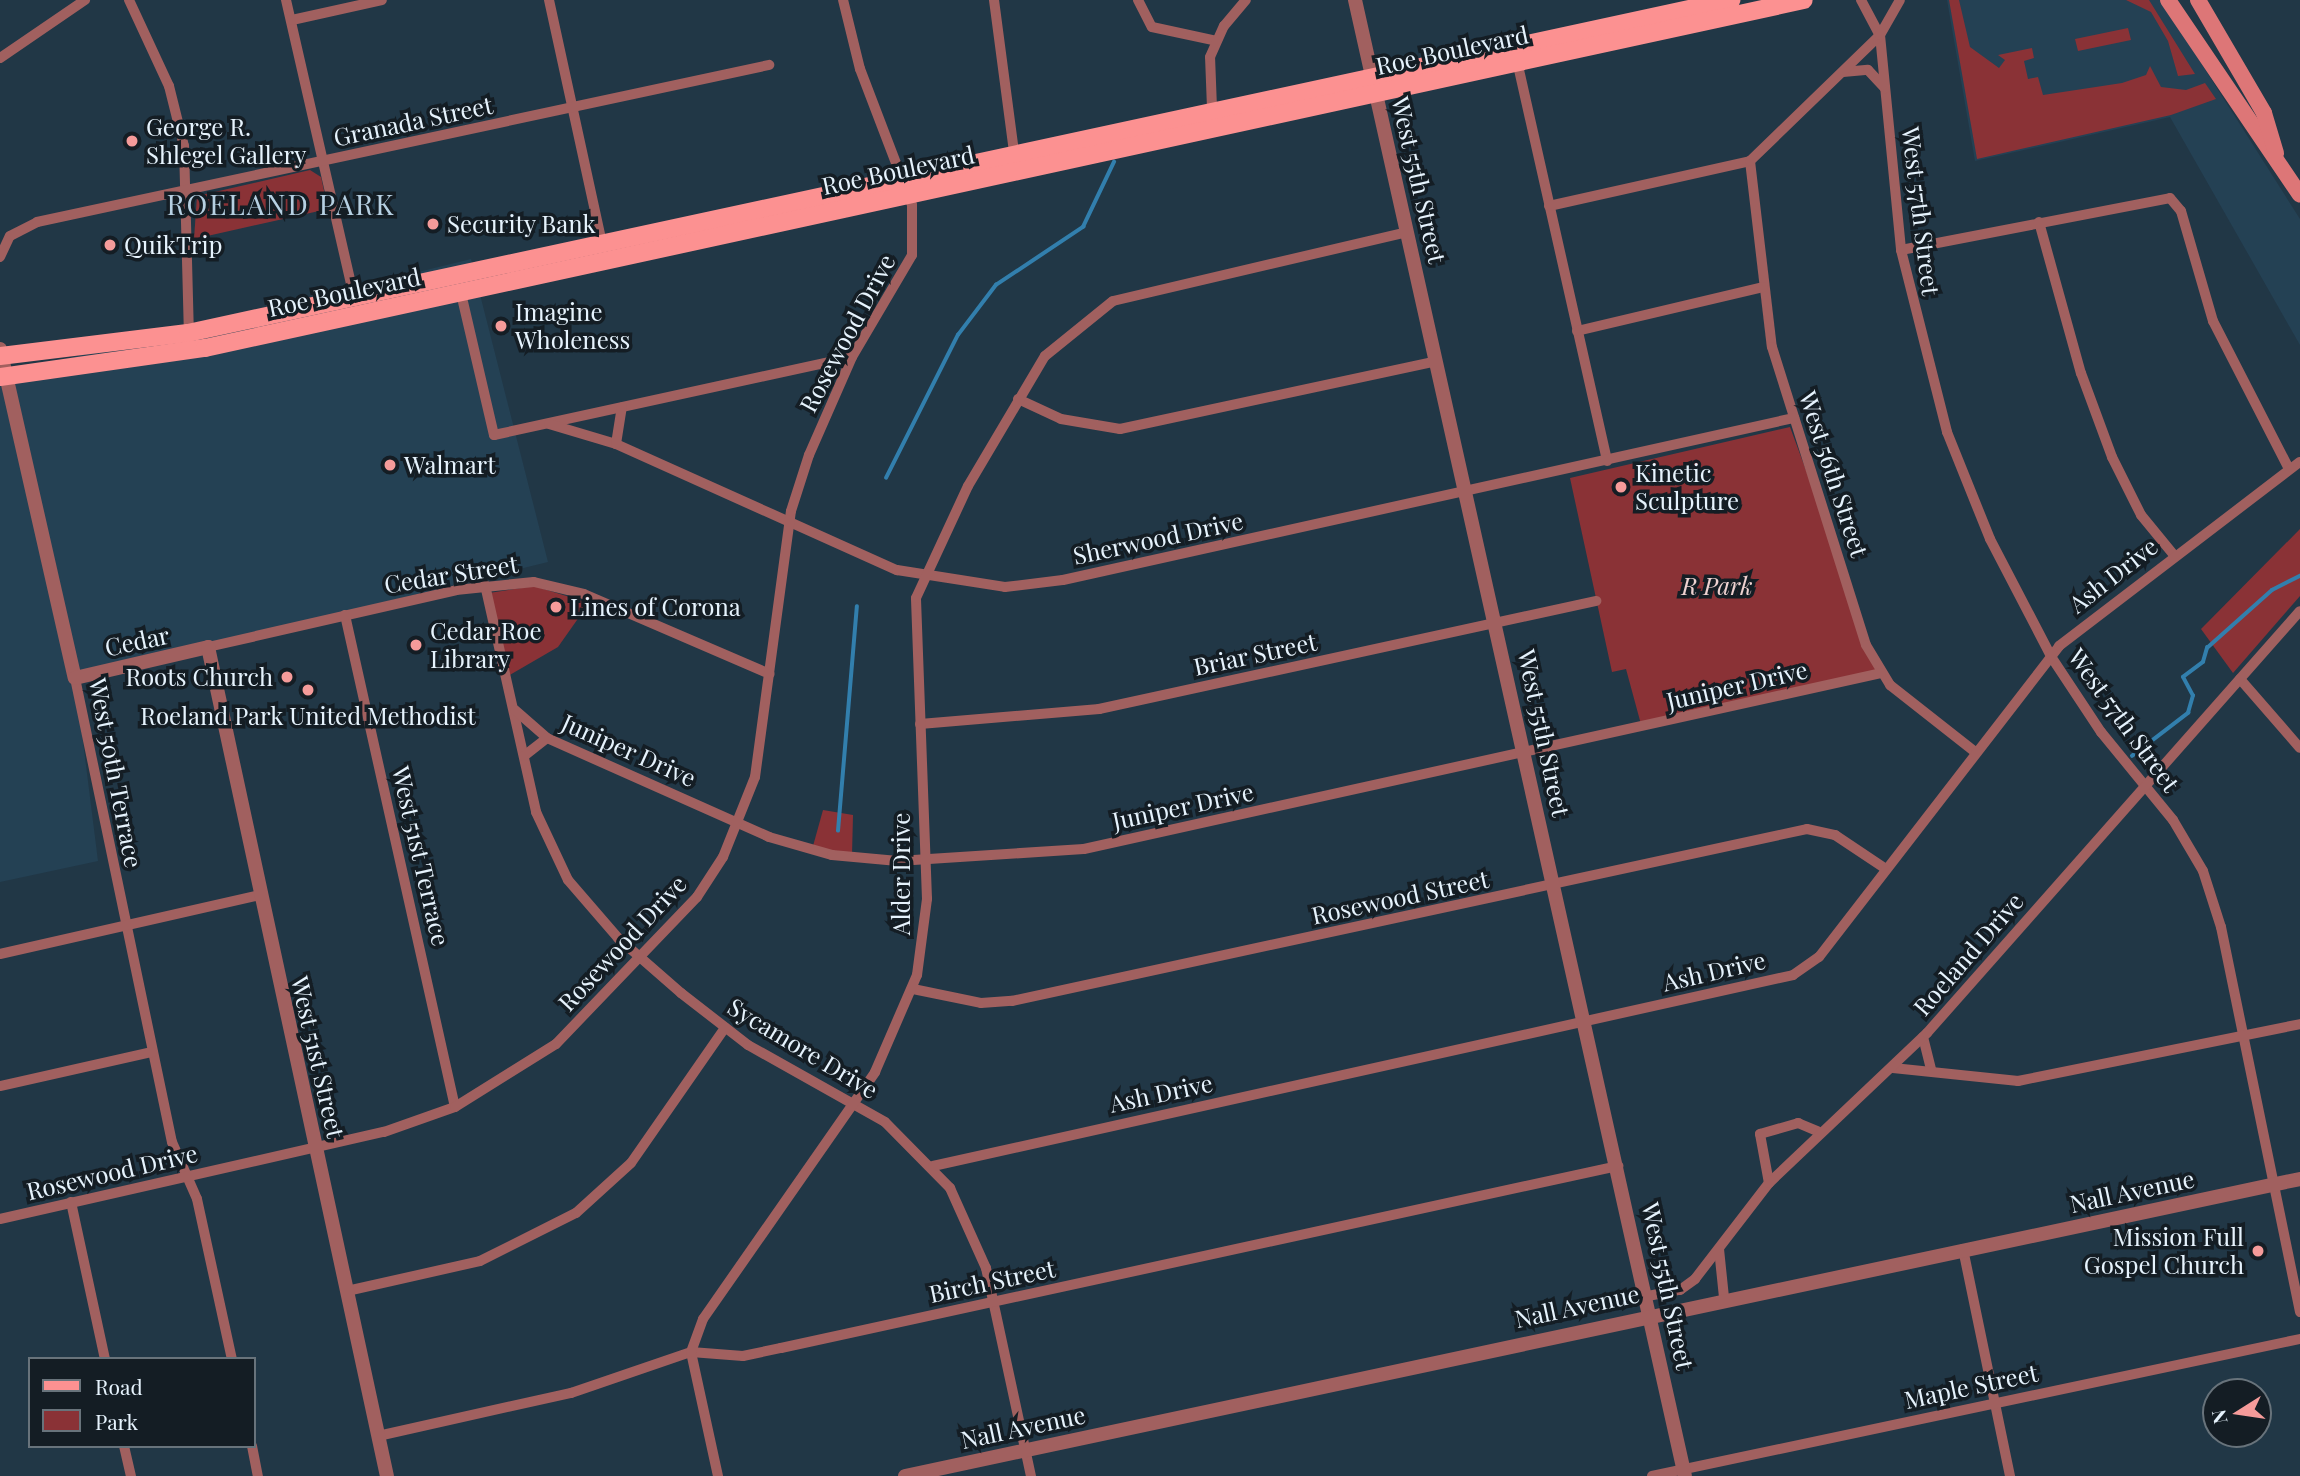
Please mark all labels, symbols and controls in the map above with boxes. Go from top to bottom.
street label: Roe Boulevard [1373,20,1531,80]
street label: Granada Street [331,90,495,152]
street label: West 55th Street [1386,94,1452,266]
place label: George R. Shlegel Gallery [146,113,306,169]
street label: West 57th Street [1896,125,1946,297]
marker: George R. Shlegel Gallery [124,133,140,149]
street label: Roe Boulevard [819,140,977,200]
district label: ROELAND PARK [168,187,394,221]
place label: Security Bank [447,210,596,238]
marker: Security Bank [425,216,441,232]
place label: QuikTrip [124,231,223,259]
marker: QuikTrip [102,237,118,253]
street label: Rosewood Drive [793,249,901,417]
street label: Roe Boulevard [265,262,423,322]
place label: Imagine Wholeness [515,298,630,354]
marker: Imagine Wholeness [493,318,509,334]
street label: West 56th Street [1794,387,1874,561]
place label: Walmart [404,451,496,479]
marker: Walmart [382,457,398,473]
place label: Kinetic Sculpture [1635,459,1739,515]
marker: Kinetic Sculpture [1613,479,1629,495]
street label: Sherwood Drive [1070,506,1246,570]
street label: Ash Drive [2063,531,2163,619]
street label: Cedar Street [382,549,520,599]
park label: R Park [1681,572,1753,600]
place label: Lines of Corona [570,593,741,621]
marker: Lines of Corona [548,599,564,615]
place label: Cedar Roe Library [430,617,542,673]
street label: Cedar [102,620,172,662]
street label: Briar Street [1191,627,1319,681]
marker: Cedar Roe Library [408,637,424,653]
street label: West 57th Street [2062,643,2186,797]
street label: West 55th Street [1512,647,1576,819]
street label: Juniper Drive [1663,655,1811,715]
place label: Roots Church [125,663,273,691]
marker: Roots Church [279,669,295,685]
street label: West 50th Terrace [83,675,149,871]
marker: Roeland Park United Methodist [300,682,316,698]
place label: Roeland Park United Methodist [140,702,476,730]
street label: Juniper Drive [557,708,701,792]
street label: West 51st Terrace [386,763,456,949]
street label: Juniper Drive [1109,777,1257,835]
street label: Alder Drive [887,812,915,936]
street label: Rosewood Street [1309,864,1491,930]
street label: Rosewood Drive [552,869,692,1017]
street label: Roeland Drive [1907,887,2029,1021]
street label: Ash Drive [1660,945,1768,997]
street label: West 51st Street [285,973,351,1141]
street label: Sycamore Drive [723,992,883,1104]
street label: Ash Drive [1107,1068,1215,1118]
street label: Rosewood Drive [24,1138,200,1206]
street label: Nall Avenue [2067,1164,2197,1218]
street label: West 55th Street [1636,1200,1700,1372]
place label: Mission Full Gospel Church [2084,1223,2244,1279]
marker: Mission Full Gospel Church [2250,1243,2266,1259]
street label: Birch Street [926,1254,1058,1308]
street label: Nall Avenue [1512,1279,1642,1333]
legend [28,1357,256,1448]
street label: Maple Street [1902,1358,2040,1414]
text: Road [95,1372,143,1400]
north arrow [2202,1378,2272,1448]
street label: Nall Avenue [958,1400,1088,1454]
text: Park [95,1407,138,1435]
text: N [2204,1408,2233,1426]

